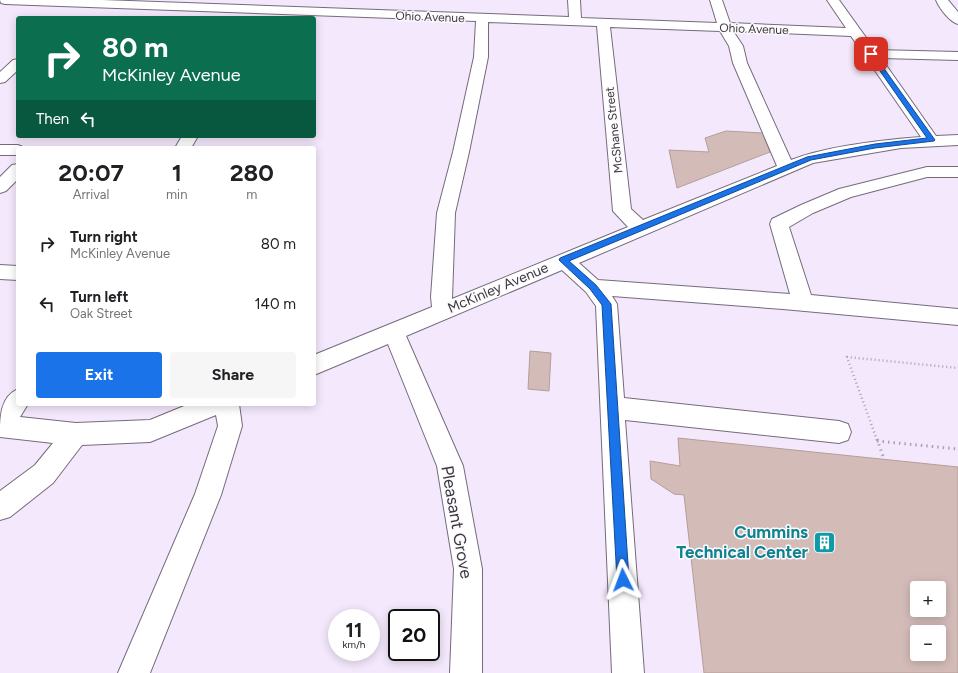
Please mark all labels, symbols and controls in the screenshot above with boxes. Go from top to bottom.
street label: Ohio Avenue [395,9,465,25]
street label: Ohio Avenue [719,21,789,37]
text: 80 m [102,30,168,64]
icon: right [36,32,88,84]
pin [854,37,888,71]
icon: arrive [860,43,882,65]
text: McKinley Avenue [102,64,241,86]
street label: McShane Street [602,86,625,174]
icon: left [77,108,99,130]
text: Then [36,110,69,128]
text: 20:07 [58,158,124,187]
text: 1 [172,158,182,187]
text: 280 [230,158,274,187]
text: Arrival [73,187,109,202]
text: min [166,187,187,202]
text: m [246,187,257,202]
text: Turn right [70,228,138,246]
icon: right [36,233,58,255]
text: 80 m [261,235,296,253]
text: McKinley Avenue [70,246,170,261]
street label: McKinley Avenue [445,259,551,317]
text: Turn left [70,288,128,306]
icon: left [36,293,58,315]
text: 140 m [254,295,296,313]
text: Oak Street [70,306,133,321]
button: Exit [36,352,162,398]
button: Share [170,352,296,398]
street label: Pleasant Grove [437,464,477,580]
place label: Cummins Technical Center [676,522,809,562]
building icon: Cummins Technical Center [811,529,837,555]
position arrow [602,559,644,601]
map controls [910,581,946,661]
button: + [910,581,946,617]
speed limit sign: 20 [388,609,440,661]
text: 11 [346,618,362,642]
button: − [910,625,946,661]
text: km/h [343,638,365,651]

